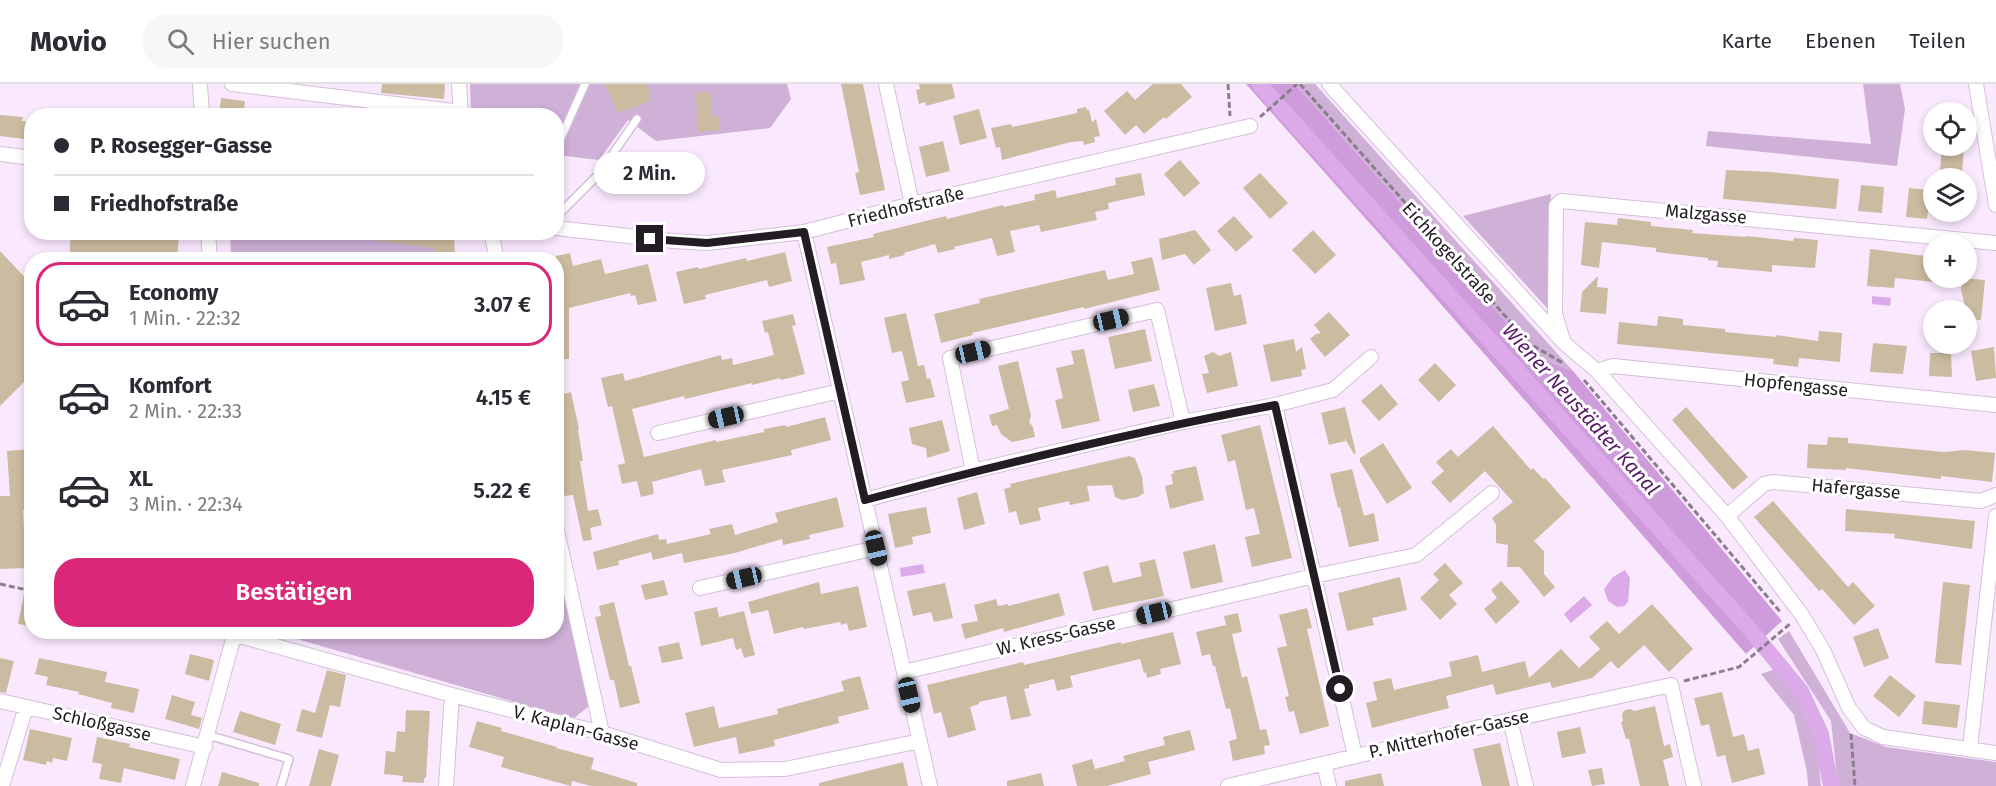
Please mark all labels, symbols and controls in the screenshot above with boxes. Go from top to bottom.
search box [143,14,563,68]
text: Movio [30,25,107,58]
icon: search [164,25,197,58]
text: Hier suchen [212,28,331,55]
text: Karte [1721,28,1772,54]
text: Ebenen [1805,28,1876,54]
text: Teilen [1909,28,1966,54]
map controls [1923,102,1977,354]
button: locate [1923,102,1977,156]
text: P. Rosegger-Gasse [90,132,272,159]
callout: 2 Min. [594,152,706,194]
text: 2 Min. [623,161,676,185]
button: layers [1923,168,1977,222]
street label: Friedhofstraße [845,182,967,232]
text: Friedhofstraße [90,190,238,217]
street label: Eichkogelstraße [1398,198,1500,308]
street label: Malzgasse [1664,199,1748,229]
route end [636,225,663,252]
button: + [1923,234,1977,288]
icon: car [57,277,111,331]
text: Economy [129,279,218,306]
text: 3.07 € [474,291,531,318]
button: − [1923,300,1977,354]
text: 1 Min. · 22:32 [129,306,241,330]
car [1091,307,1131,333]
water label: Wiener Neustädter Kanal [1498,318,1664,500]
car [953,339,993,365]
street label: Hopfengasse [1743,369,1849,401]
icon: car [57,370,111,424]
text: Komfort [129,372,212,399]
text: 4.15 € [476,384,531,411]
text: 2 Min. · 22:33 [129,399,242,423]
car [706,404,746,430]
icon: car [57,463,111,517]
text: XL [129,465,153,492]
street label: Hafergasse [1810,474,1902,504]
text: 5.22 € [473,477,531,504]
text: 3 Min. · 22:34 [129,492,243,516]
car [863,528,889,568]
button: Bestätigen [54,558,534,627]
car [724,565,764,591]
car [1134,600,1174,626]
street label: W. Kress-Gasse [994,612,1118,660]
car [896,675,922,715]
route start [1326,675,1353,702]
street label: V. Kaplan-Gasse [511,701,641,755]
street label: Schloßgasse [51,702,153,746]
street label: P. Mitterhofer-Gasse [1367,705,1531,763]

